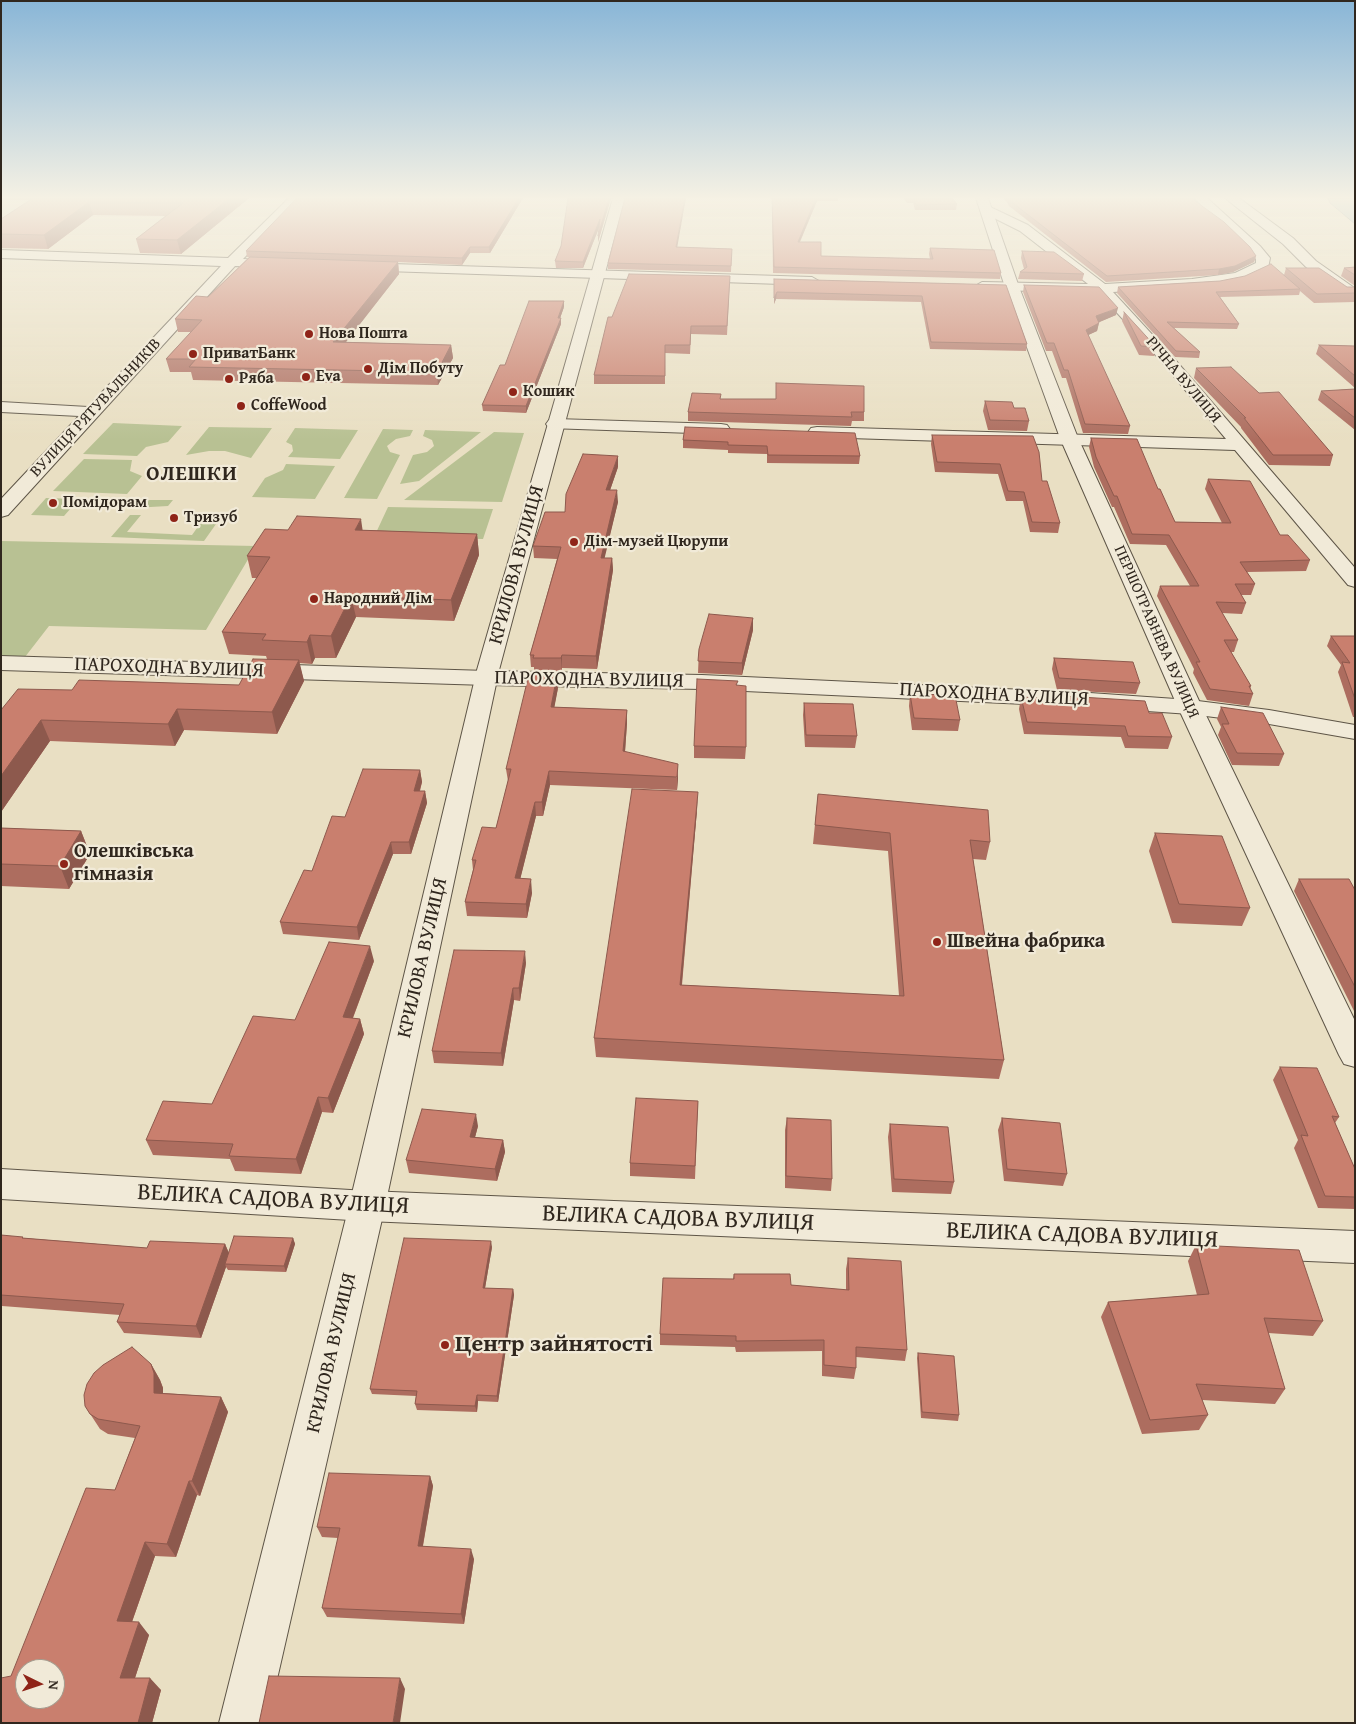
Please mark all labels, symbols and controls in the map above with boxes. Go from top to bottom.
place label: Нова Пошта [319,324,408,344]
marker: Нова Пошта [303,328,315,340]
street label: РІЧНА ВУЛИЦЯ [1141,333,1225,427]
street label: ВУЛИЦЯ РЯТУВАЛЬНИКІВ [27,335,165,481]
place label: ПриватБанк [203,344,295,364]
marker: ПриватБанк [187,348,199,360]
place label: Дім Побуту [378,359,463,379]
marker: Дім Побуту [362,363,374,375]
place label: Eva [316,367,341,387]
place label: Ряба [239,369,274,389]
marker: Eva [300,371,312,383]
marker: Ряба [223,373,235,385]
place label: Кошик [523,382,574,402]
marker: Кошик [507,386,519,398]
place label: CoffeWood [251,396,327,416]
marker: CoffeWood [235,400,247,412]
district label: ОЛЕШКИ [145,462,239,488]
street label: КРИЛОВА ВУЛИЦЯ [484,483,550,647]
place label: Помідорам [63,493,147,513]
marker: Помідорам [47,497,59,509]
place label: Тризуб [184,508,237,528]
marker: Тризуб [168,512,180,524]
place label: Дім-музей Цюрупи [584,532,728,552]
marker: Дім-музей Цюрупи [568,536,580,548]
street label: ПЕРШОТРАВНЕВА ВУЛИЦЯ [1109,543,1203,721]
place label: Народний Дім [324,589,432,609]
marker: Народний Дім [308,593,320,605]
street label: ПАРОХОДНА ВУЛИЦЯ [74,653,264,683]
street label: ПАРОХОДНА ВУЛИЦЯ [494,666,684,694]
street label: ПАРОХОДНА ВУЛИЦЯ [899,678,1089,712]
place label: Олешківська гімназія [74,840,194,887]
marker: Олешківська гімназія [58,858,70,870]
street label: КРИЛОВА ВУЛИЦЯ [393,876,453,1040]
place label: Швейна фабрика [947,930,1105,954]
marker: Швейна фабрика [931,936,943,948]
street label: ВЕЛИКА САДОВА ВУЛИЦЯ [136,1179,410,1221]
street label: ВЕЛИКА САДОВА ВУЛИЦЯ [542,1200,814,1238]
street label: ВЕЛИКА САДОВА ВУЛИЦЯ [946,1217,1218,1255]
street label: КРИЛОВА ВУЛИЦЯ [302,1271,362,1435]
place label: Центр зайнятості [455,1331,653,1359]
marker: Центр зайнятості [439,1339,451,1351]
north arrow [15,1659,65,1709]
text: N [44,1680,64,1690]

